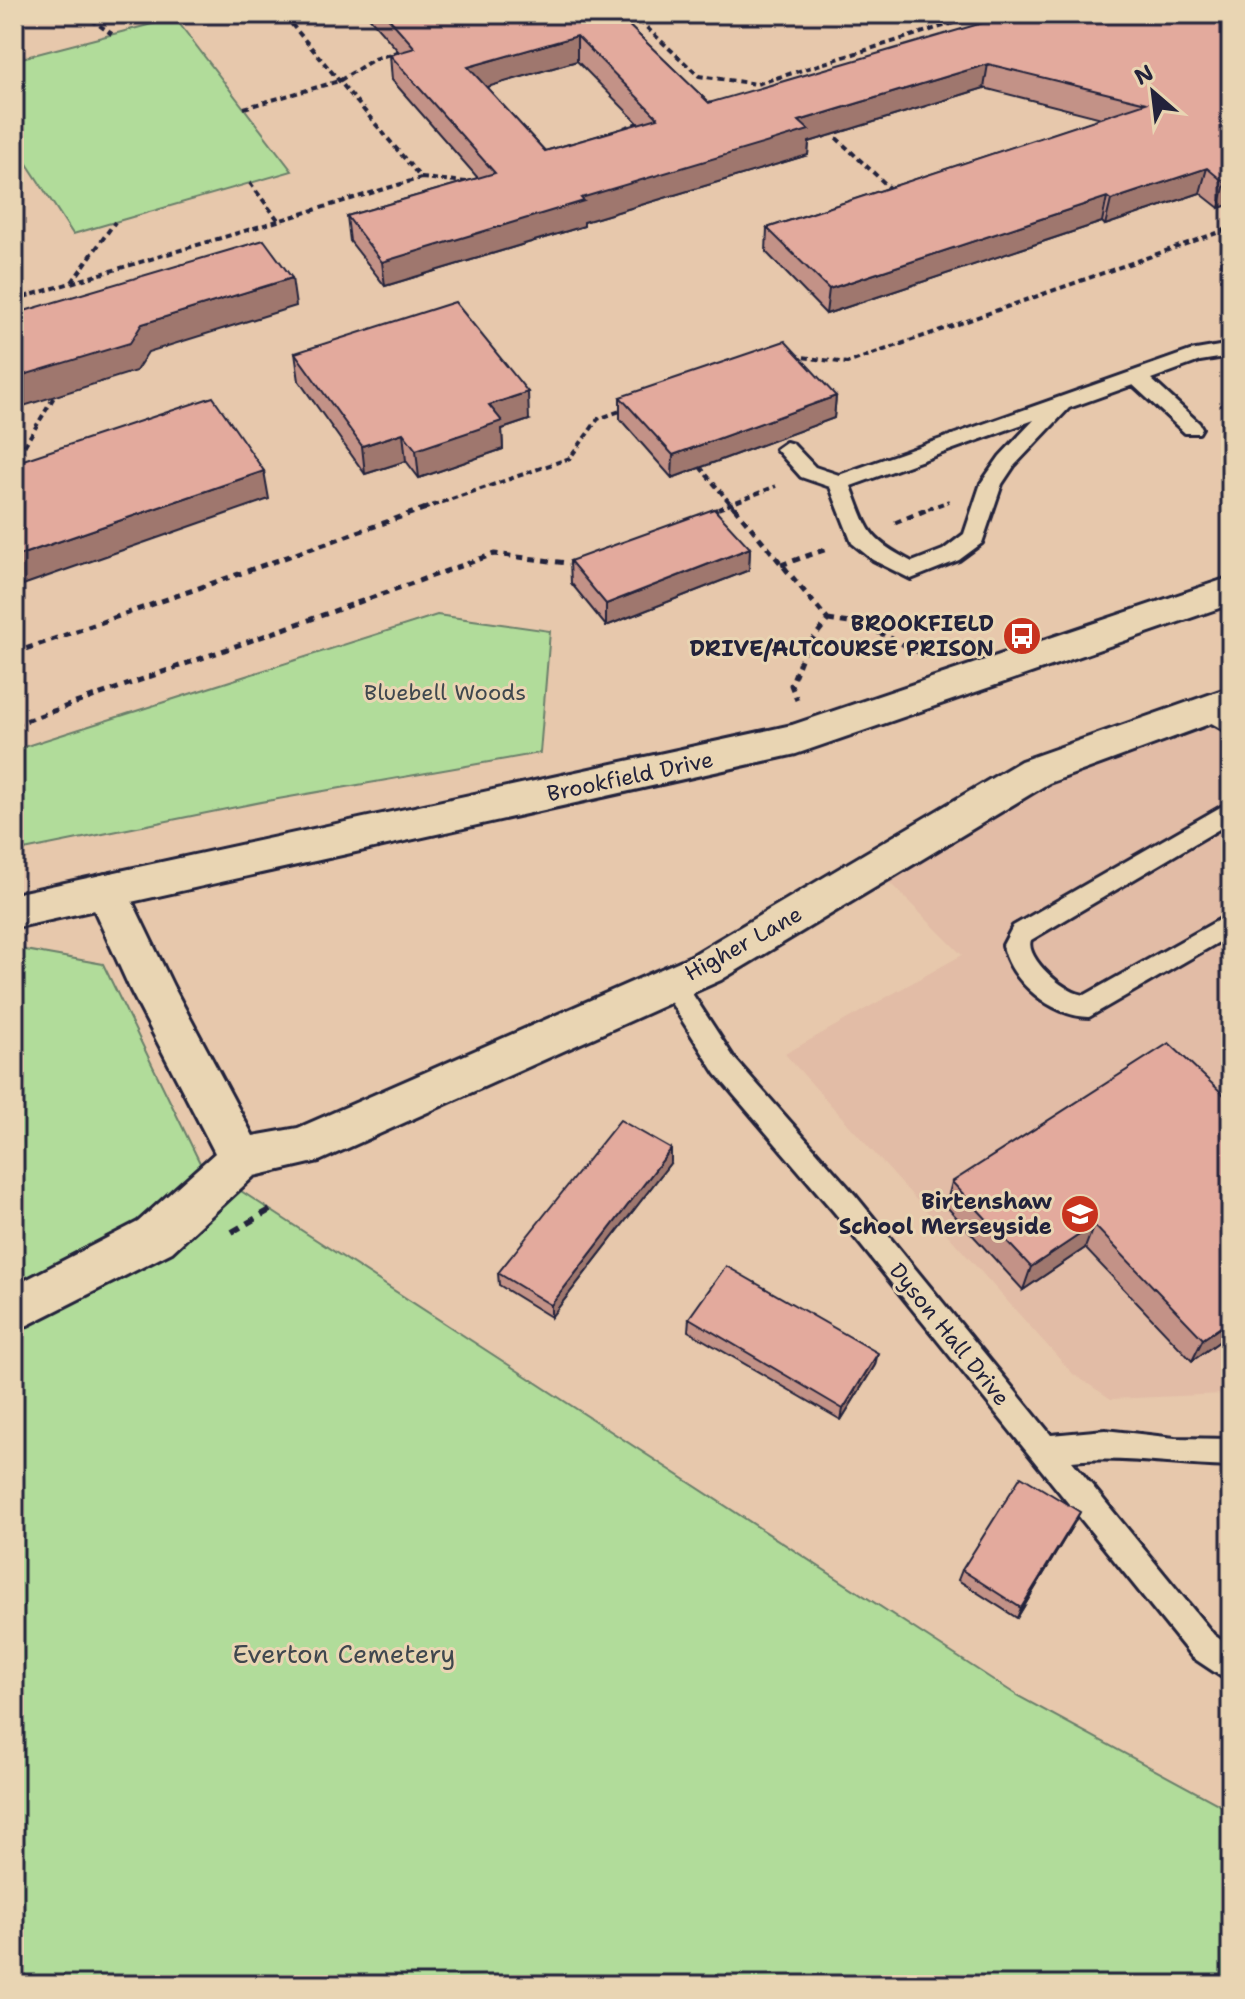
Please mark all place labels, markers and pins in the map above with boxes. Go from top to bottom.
place label: BROOKFIELD DRIVE/ALTCOURSE PRISON [689,609,994,663]
bus stop icon: BROOKFIELD DRIVE/ALTCOURSE PRISON [1001,615,1043,657]
place label: Birtenshaw School Merseyside [839,1187,1052,1241]
school or university icon: Birtenshaw School Merseyside [1059,1193,1101,1235]

